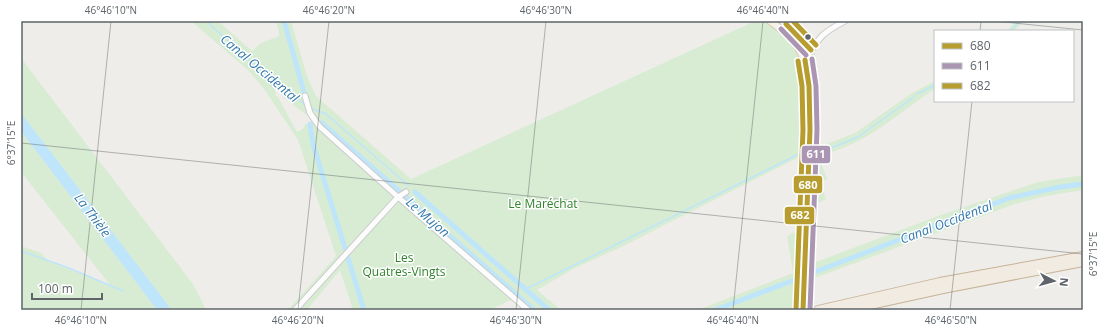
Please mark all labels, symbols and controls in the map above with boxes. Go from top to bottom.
text: 46°46'10"N [85,3,137,17]
text: 46°46'20"N [303,3,355,17]
text: 46°46'30"N [520,3,572,17]
text: 46°46'40"N [737,3,789,17]
water label: Canal Occidental [217,30,304,107]
legend [934,30,1074,102]
unlabelled marker [803,32,813,42]
text: 680 [970,37,991,54]
text: 611 [970,57,991,74]
text: 682 [970,77,991,94]
text: 6°37'15"E [4,121,18,165]
line badge: 611 [801,145,831,164]
text: 611 [807,146,825,161]
line badge: 680 [793,175,823,194]
text: 680 [799,177,817,192]
water label: La Thièle [71,189,116,241]
water label: Le Mujon [402,193,454,241]
park label: Le Maréchat [508,195,578,212]
water label: Canal Occidental [897,196,995,248]
line badge: 682 [784,206,815,225]
text: 682 [791,207,809,222]
text: 6°37'15"E [1086,232,1100,276]
park label: Les Quatres-Vingts [363,249,446,280]
north arrow [1034,261,1074,301]
scale bar [32,275,102,301]
text: N [1057,277,1072,287]
text: 100 m [38,280,73,297]
text: 46°46'10"N [55,313,107,327]
text: 46°46'20"N [272,313,324,327]
text: 46°46'30"N [490,313,542,327]
text: 46°46'40"N [707,313,759,327]
text: 46°46'50"N [925,313,977,327]

